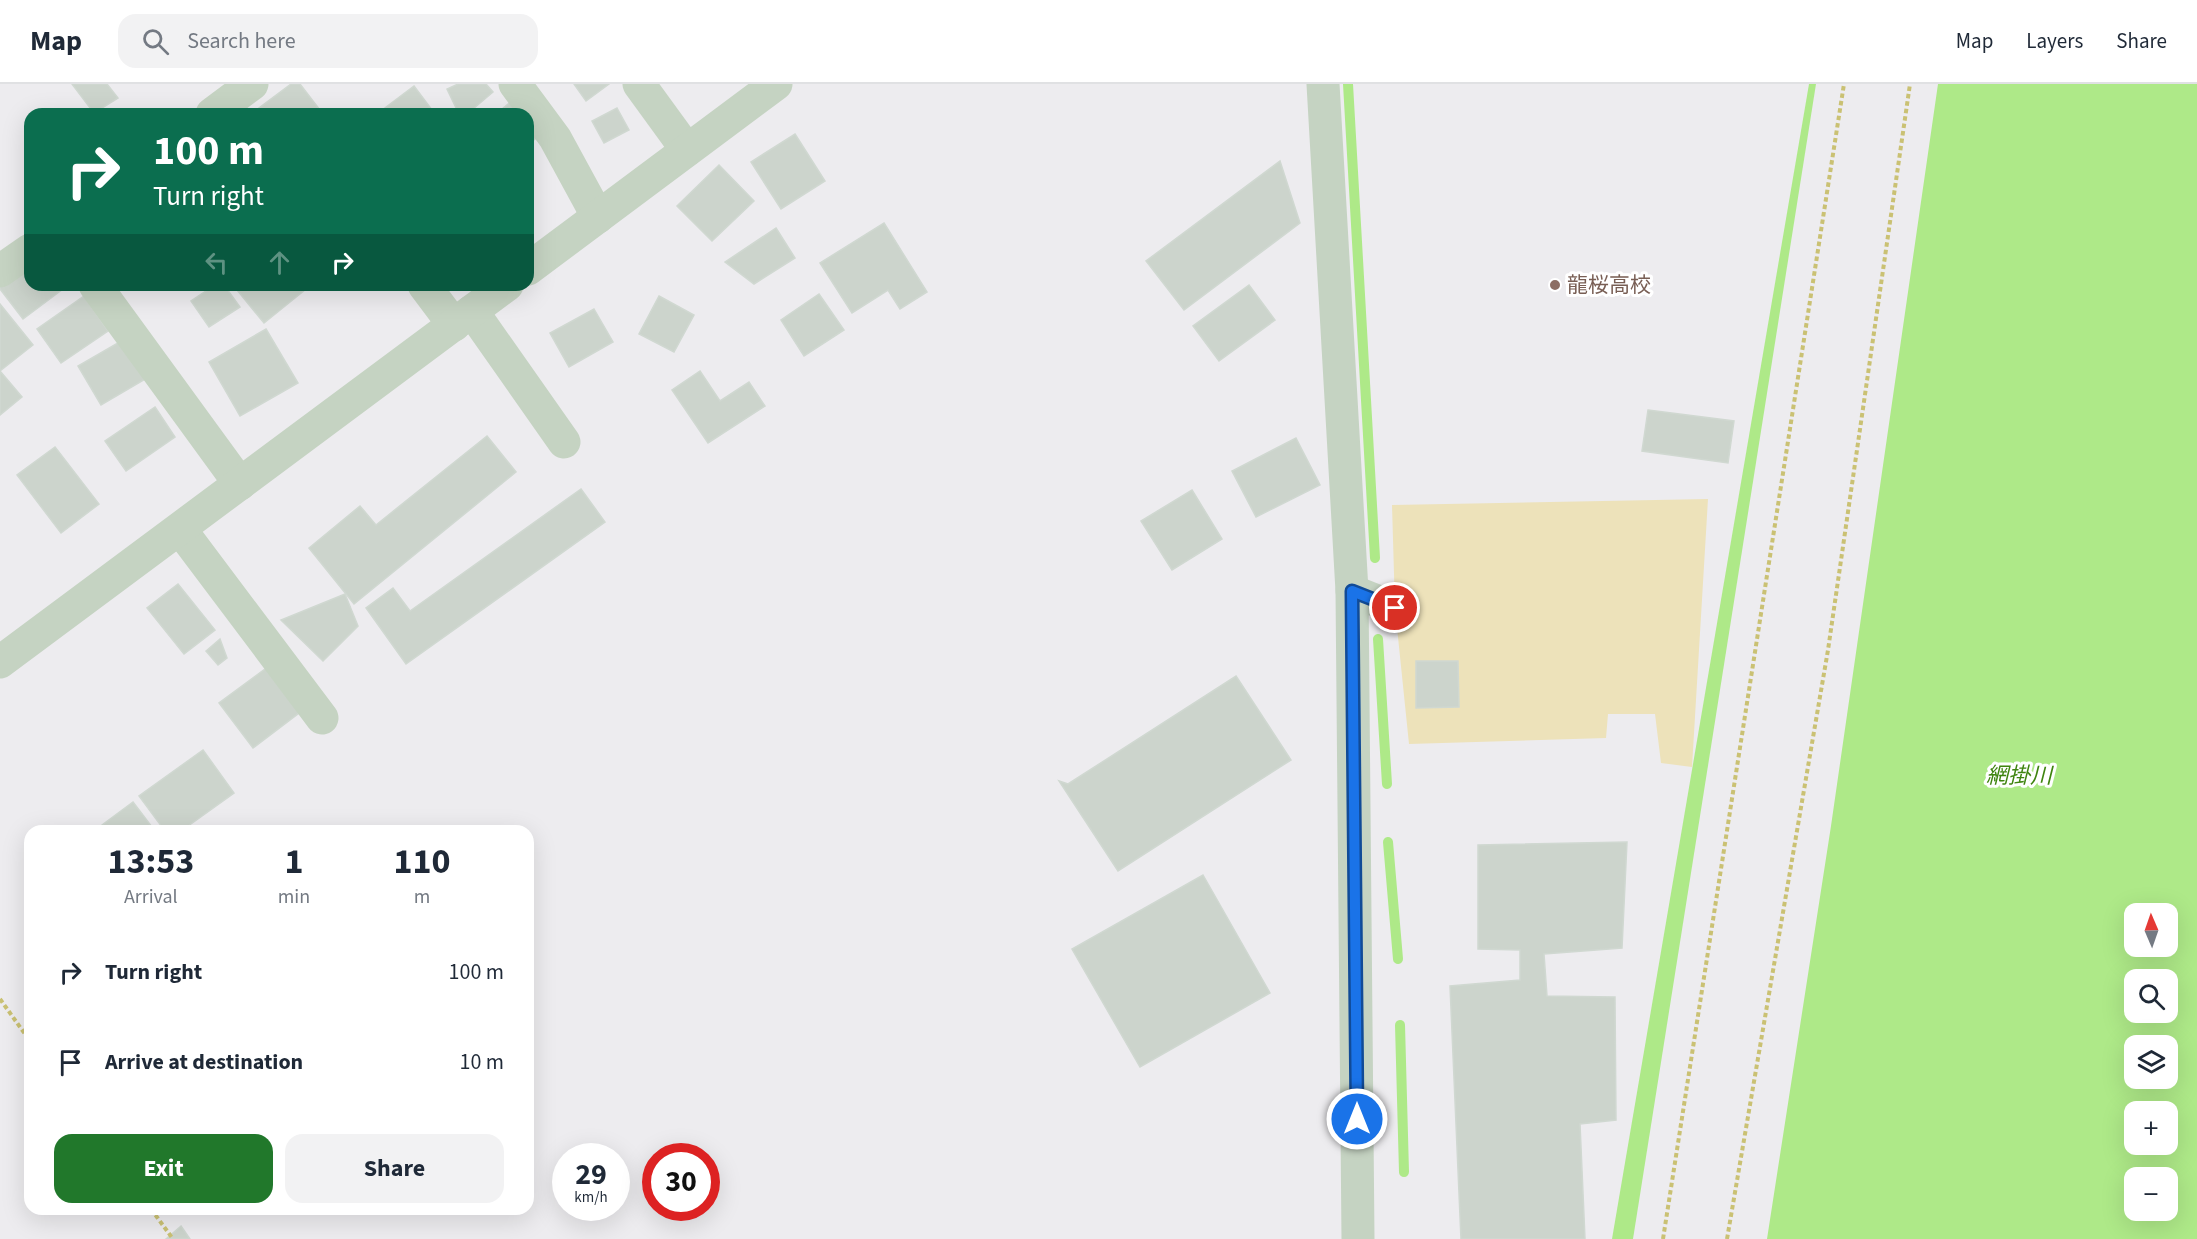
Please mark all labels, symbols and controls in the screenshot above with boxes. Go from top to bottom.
search box [118,14,538,68]
text: Map [30,21,82,61]
icon: search [139,25,172,58]
text: Search here [187,25,296,57]
text: Map [1956,26,1993,56]
text: Layers [2026,26,2083,56]
text: Share [2116,26,2167,56]
text: 100 m [153,121,264,181]
icon: right [54,132,132,210]
text: Turn right [153,177,264,216]
icon: left [200,246,233,279]
icon: ahead [263,246,296,279]
icon: right [326,246,359,279]
place label: 龍桜高校 [1567,270,1651,300]
marker: 龍桜高校 [1548,278,1562,292]
pin [1369,582,1420,633]
icon: arrive [1378,591,1411,624]
water label: 網掛川 [1986,760,2054,792]
text: 13:53 [107,836,194,887]
text: 1 [284,836,303,887]
text: 110 [394,836,451,887]
text: Arrival [124,883,178,911]
text: min [278,883,310,911]
text: m [414,883,430,911]
north arrow [2124,903,2178,957]
map controls [2124,903,2178,1221]
icon: right [54,956,87,989]
text: Turn right [105,956,202,988]
text: 100 m [449,956,504,988]
button: search [2124,969,2178,1023]
button: layers [2124,1035,2178,1089]
icon: arrive [54,1046,87,1079]
text: Arrive at destination [105,1046,303,1078]
text: 10 m [459,1046,504,1078]
position arrow [1325,1087,1389,1151]
button: + [2124,1101,2178,1155]
button: Exit [54,1134,273,1203]
button: Share [285,1134,504,1203]
speed limit sign: 30 [642,1143,720,1221]
text: 29 [575,1153,607,1196]
button: − [2124,1167,2178,1221]
text: km/h [574,1187,608,1208]

